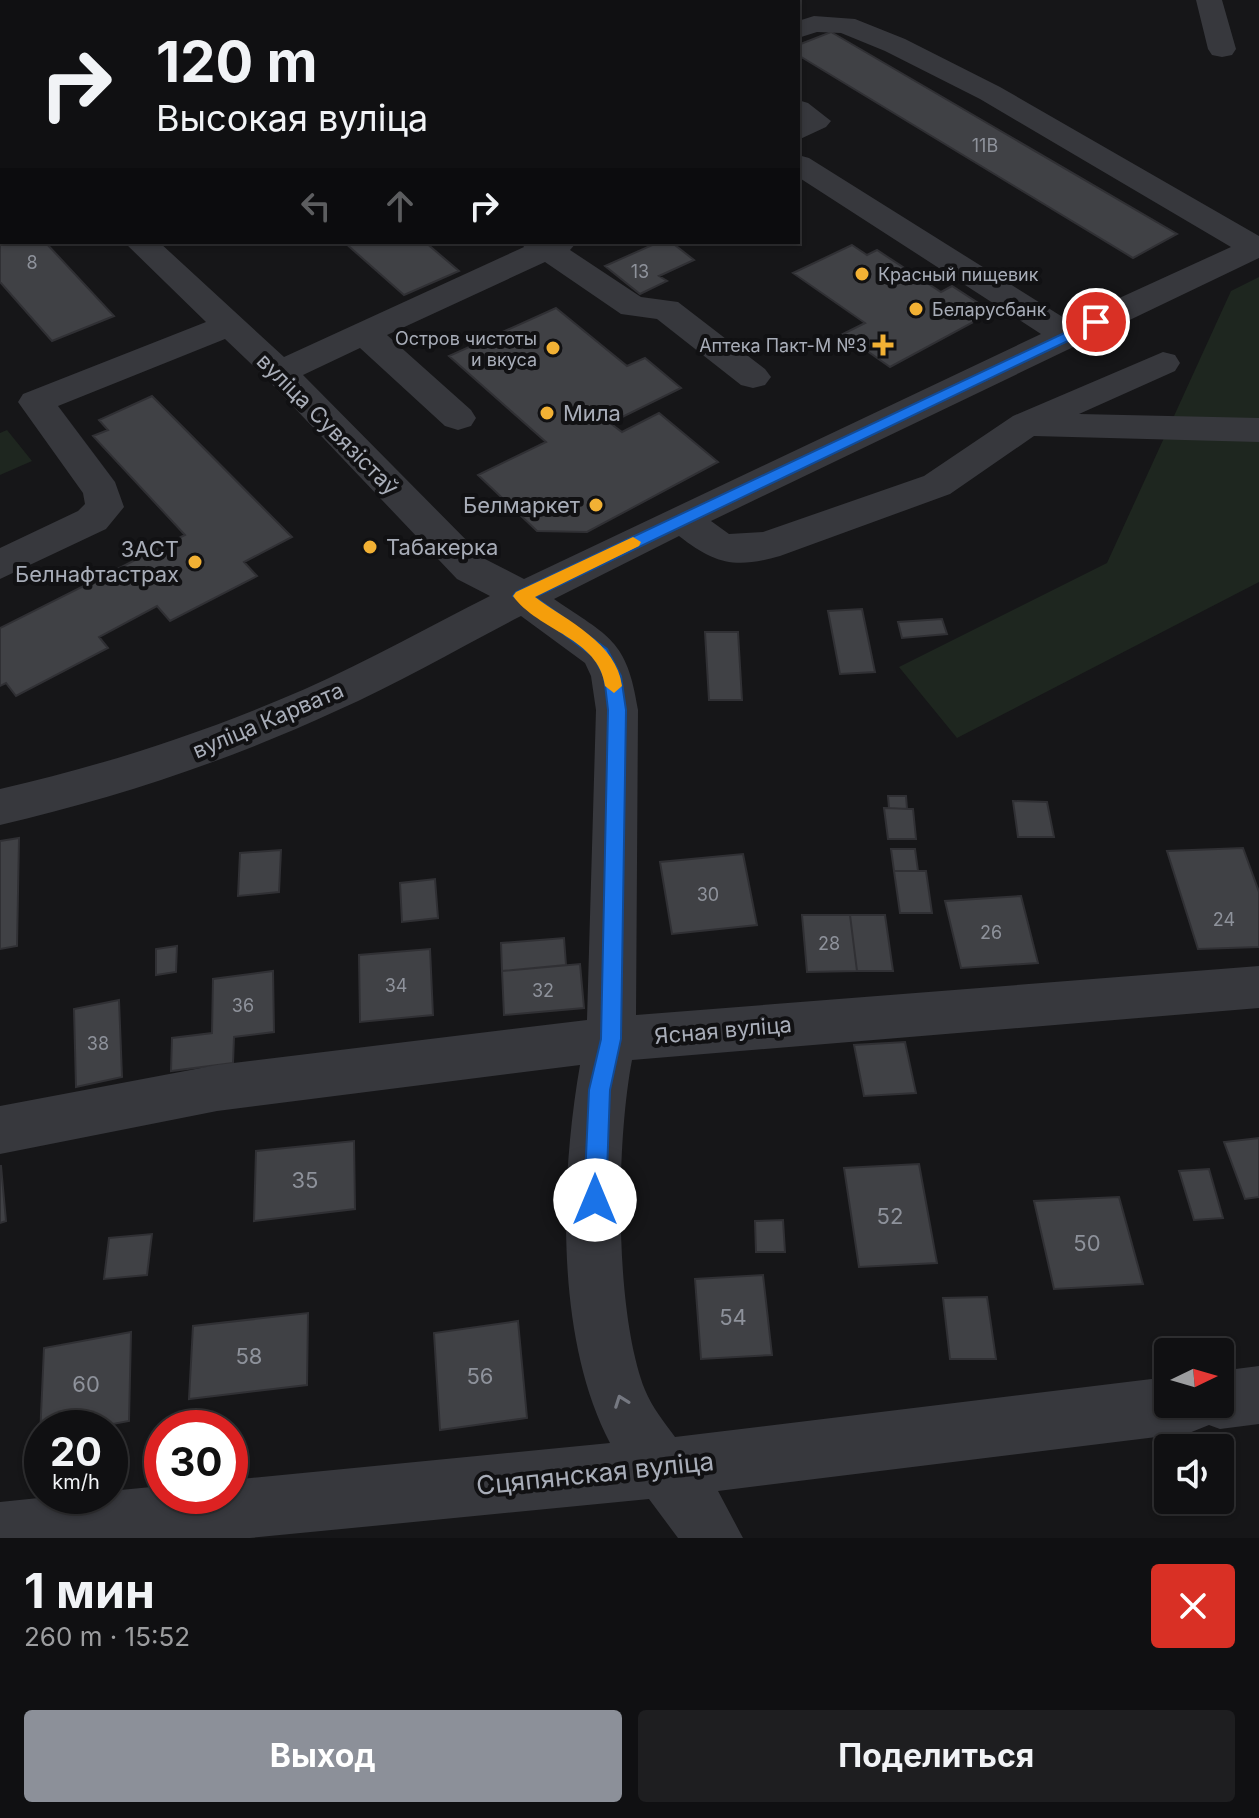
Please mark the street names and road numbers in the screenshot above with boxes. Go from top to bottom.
street label: вуліца Сувязістаў [252,348,404,500]
street label: вуліца Карвата [189,676,347,764]
street label: Ясная вуліца [653,1011,793,1049]
street label: Сцяпянская вуліца [475,1445,715,1501]

